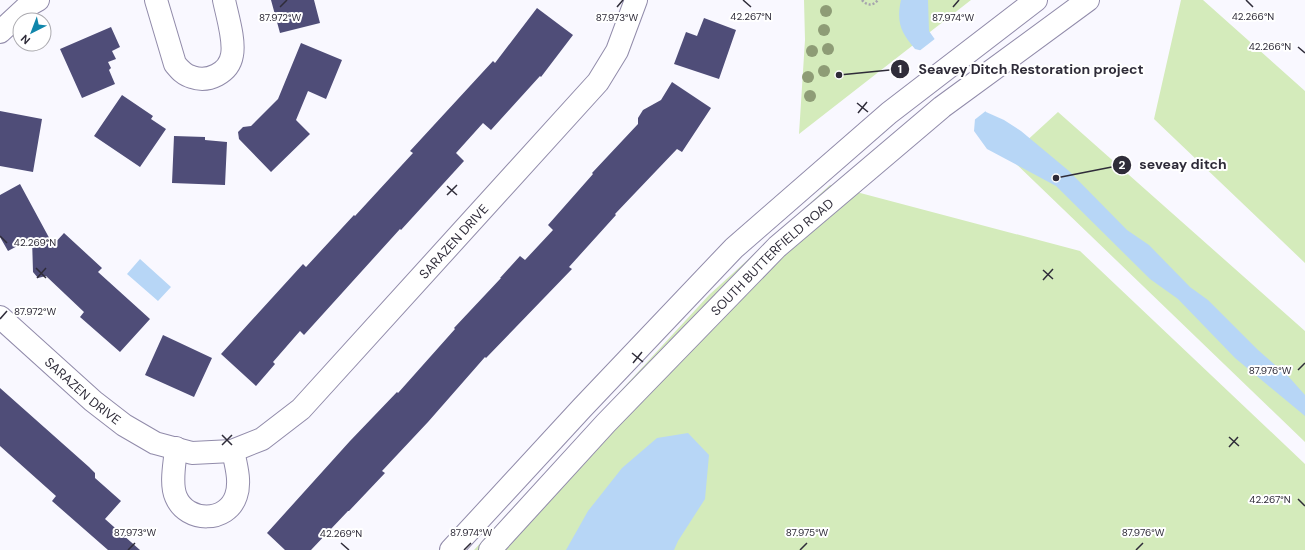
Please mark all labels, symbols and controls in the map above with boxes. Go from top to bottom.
text: 42.267°N [730,10,772,23]
text: 42.266°N [1232,10,1274,23]
text: 87.972°W [259,11,301,24]
text: 87.973°W [596,11,638,24]
text: 87.974°W [932,11,974,24]
north arrow [12,12,52,52]
text: N [18,32,33,47]
text: 42.266°N [1249,40,1291,53]
callout: Seavey Ditch Restoration project [890,56,1151,82]
text: Seavey Ditch Restoration project [918,60,1144,78]
text: 1 [898,61,902,77]
callout: seveay ditch [1112,152,1235,178]
text: seveay ditch [1139,155,1227,173]
text: 2 [1119,157,1126,173]
street label: SOUTH BUTTERFIELD ROAD [707,194,837,319]
street label: SARAZEN DRIVE [415,200,492,282]
text: 42.269°N [14,236,56,249]
text: 87.972°W [14,305,56,318]
street label: SARAZEN DRIVE [41,353,125,428]
text: 87.976°W [1249,364,1292,377]
text: 42.267°N [1249,493,1291,506]
text: 87.973°W [114,526,156,539]
text: 87.974°W [450,526,492,539]
text: 87.975°W [786,526,829,539]
text: 87.976°W [1122,526,1165,539]
text: 42.269°N [320,527,362,540]

